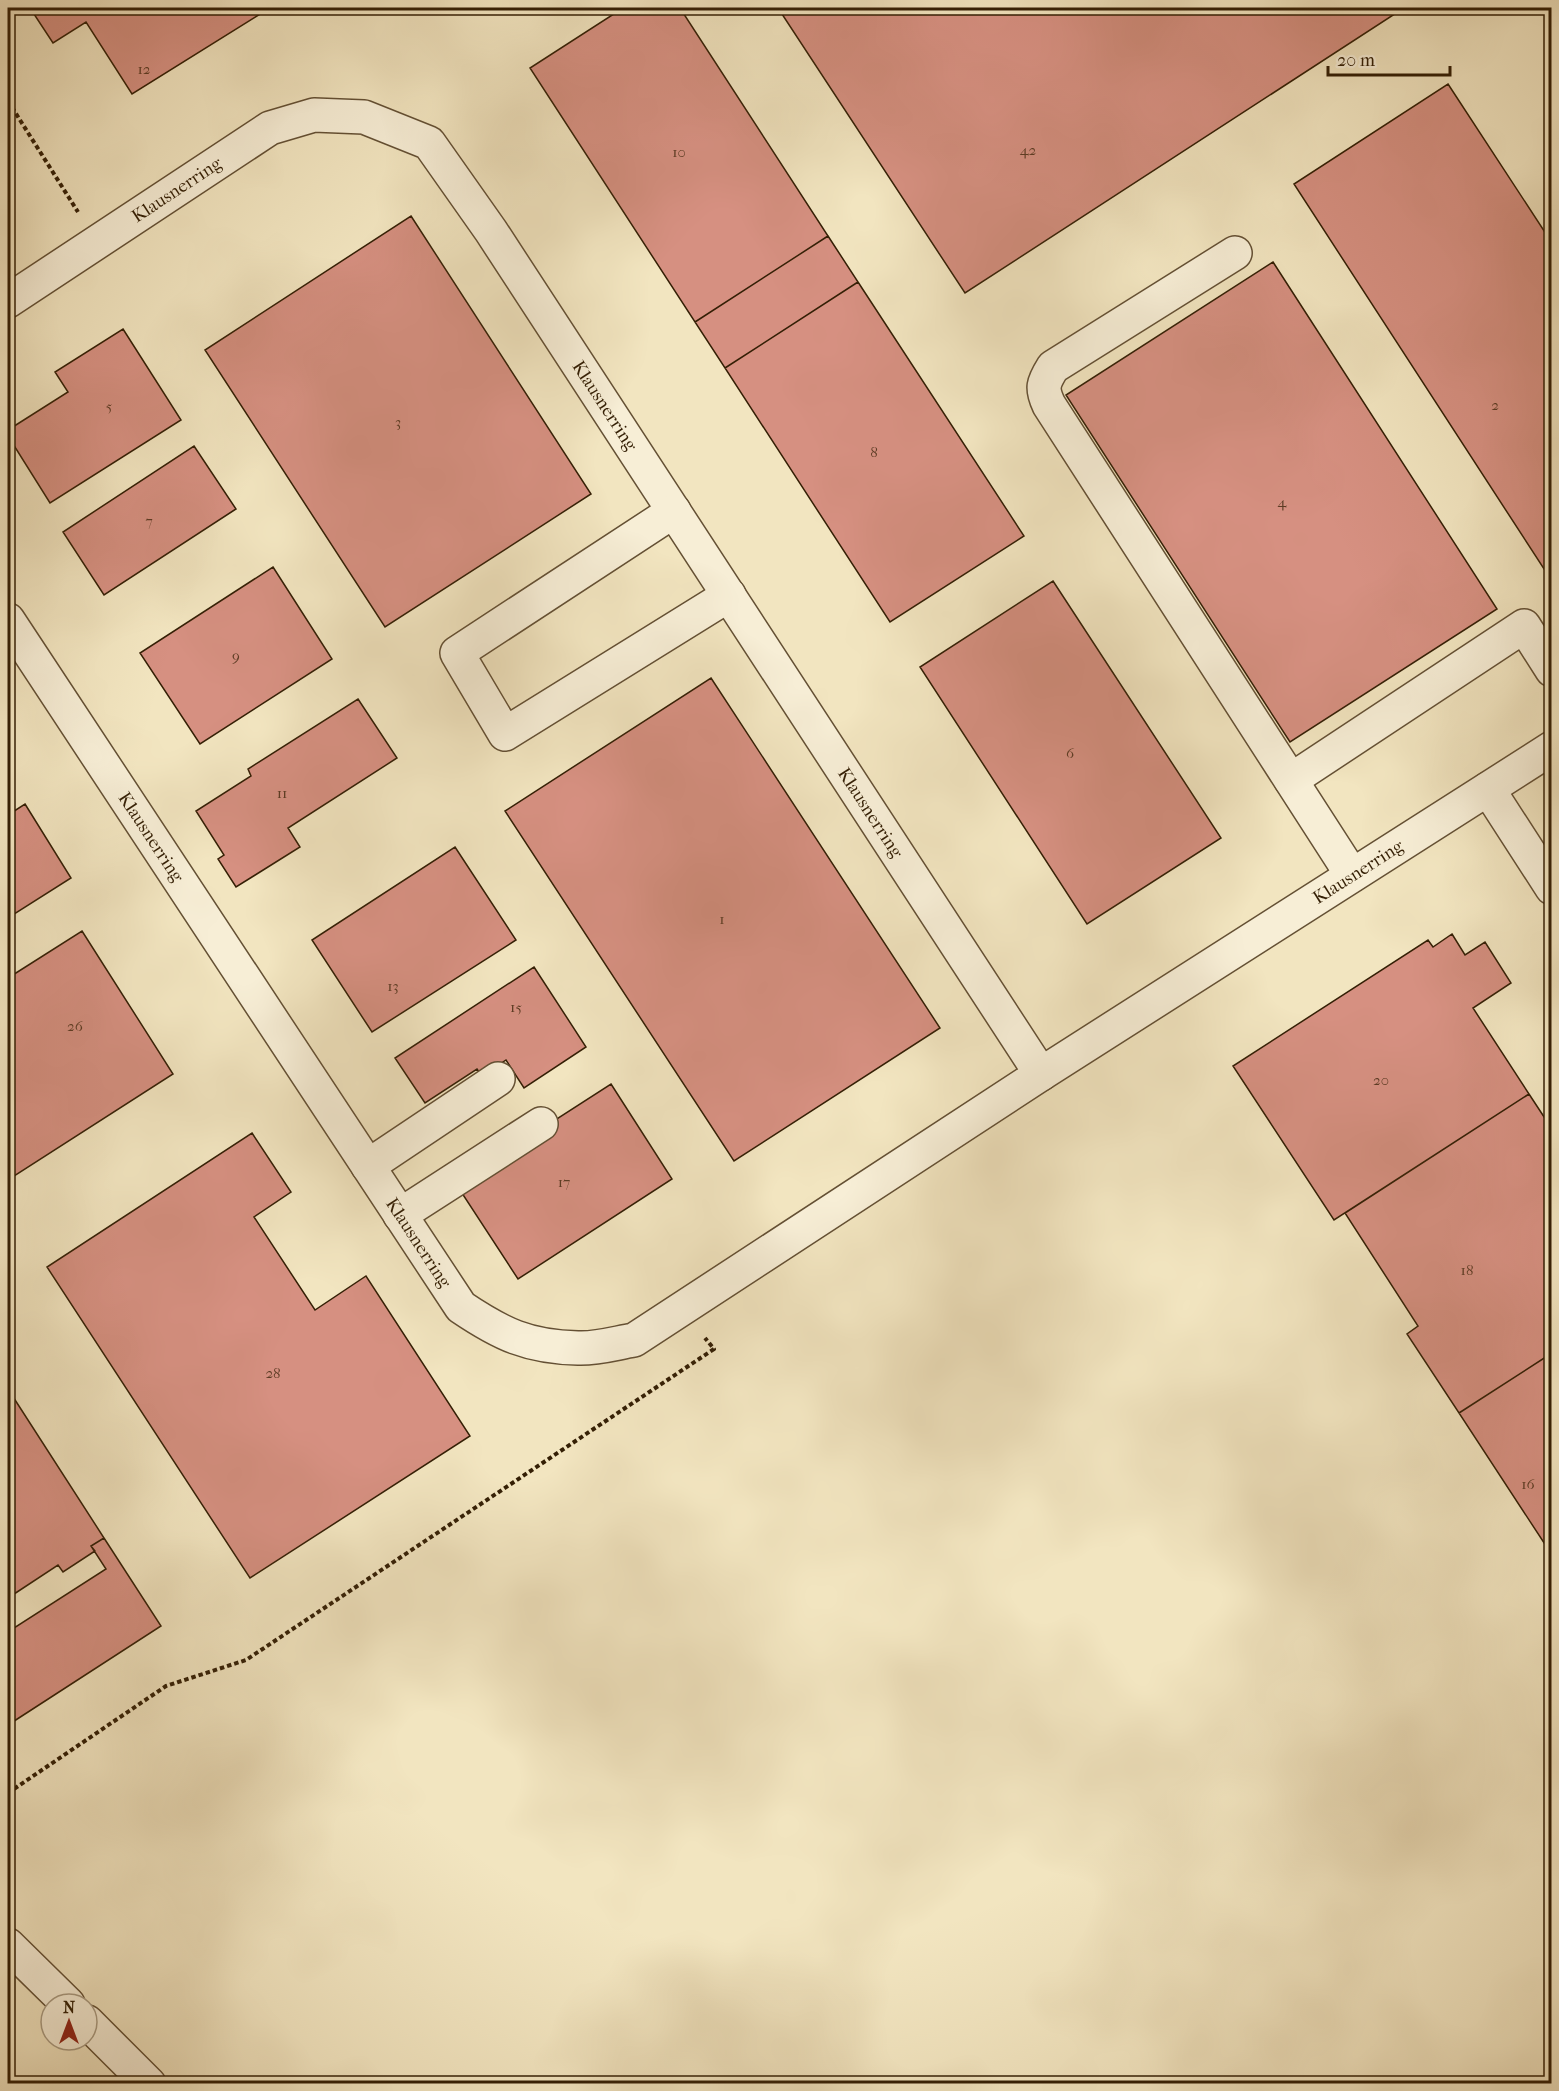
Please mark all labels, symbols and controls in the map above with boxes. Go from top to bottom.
scale bar [1328,39,1450,77]
text: 20 m [1337,50,1375,71]
house number: 12 [137,60,151,78]
house number: 42 [1020,141,1037,159]
house number: 10 [672,143,686,161]
street label: Klausnerring [128,153,226,227]
street label: Klausnerring [568,357,642,455]
house number: 2 [1491,396,1499,414]
house number: 5 [106,397,112,415]
house number: 3 [395,413,401,431]
house number: 8 [870,443,878,461]
house number: 4 [1278,493,1288,511]
house number: 7 [145,512,153,530]
house number: 9 [232,647,240,665]
house number: 6 [1066,744,1075,762]
street label: Klausnerring [833,764,907,862]
house number: 11 [277,784,287,802]
street label: Klausnerring [114,788,188,886]
street label: Klausnerring [1309,835,1408,909]
house number: 1 [719,910,725,928]
house number: 13 [387,977,399,995]
house number: 15 [510,998,522,1016]
house number: 26 [67,1017,84,1035]
house number: 20 [1373,1071,1389,1089]
house number: 17 [558,1173,570,1191]
street label: Klausnerring [381,1194,456,1292]
house number: 18 [1461,1261,1473,1279]
house number: 28 [265,1364,281,1382]
house number: 16 [1521,1475,1536,1493]
north arrow [39,1992,99,2052]
text: N [63,1998,76,2017]

